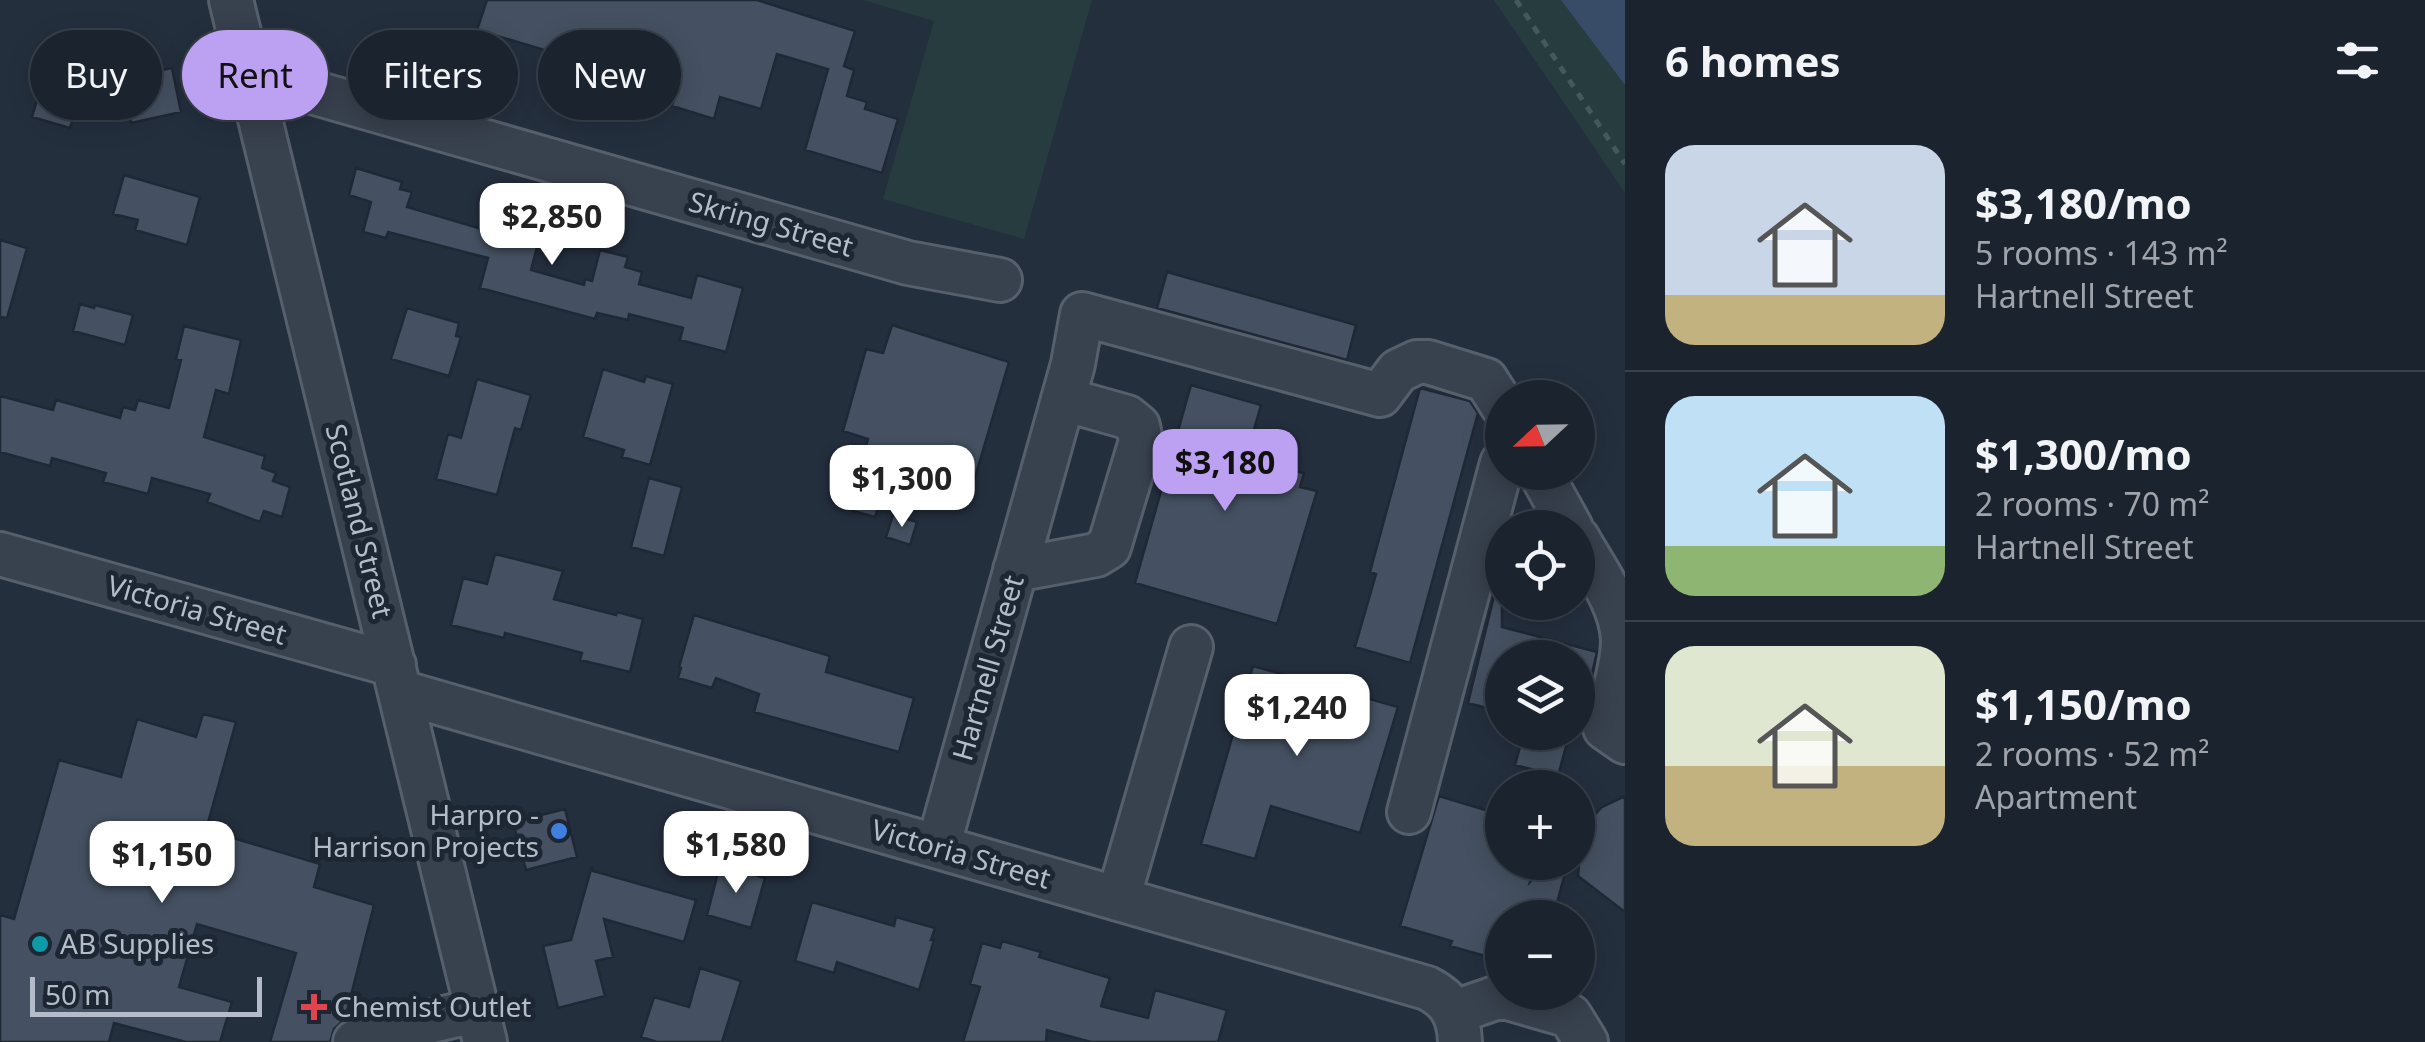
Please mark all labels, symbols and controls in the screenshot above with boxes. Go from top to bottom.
chip: Buy [30,30,162,120]
chip: Rent [182,30,328,120]
chip: Filters [348,30,518,120]
chip: New [538,30,681,120]
text: 6 homes [1665,32,1841,89]
icon: filters [2330,33,2385,88]
text: $3,180/mo [1975,174,2192,231]
street label: Skring Street [685,181,858,265]
pin: $2,850 [471,183,633,268]
icon: home [1745,185,1865,305]
text: $2,850 [502,194,602,237]
text: 5 rooms · 143 m² [1975,231,2228,274]
text: Hartnell Street [1975,274,2193,317]
north arrow [1485,380,1595,490]
map controls [1485,380,1595,1010]
street label: Scotland Street [317,420,402,622]
text: $1,300/mo [1975,425,2192,482]
pin: $3,180 [1144,429,1306,514]
icon: home [1745,436,1865,556]
text: $3,180 [1175,440,1275,483]
pin: $1,300 [821,445,983,530]
text: $1,300 [852,456,952,499]
text: 2 rooms · 70 m² [1975,482,2209,525]
button: locate [1485,510,1595,620]
text: Hartnell Street [1975,525,2193,568]
street label: Victoria Street [103,565,291,653]
street label: Hartnell Street [942,571,1032,765]
button: layers [1485,640,1595,750]
pin: $1,240 [1216,674,1378,759]
text: $1,150/mo [1975,675,2192,732]
text: $1,240 [1247,685,1347,728]
icon: home [1745,686,1865,806]
text: 2 rooms · 52 m² [1975,732,2209,775]
button: + [1485,770,1595,880]
text: Apartment [1975,775,2137,818]
place label: Harpro - Harrison Projects [312,795,539,865]
street label: Victoria Street [867,809,1055,897]
pin: $1,580 [655,811,817,896]
marker: Harpro - Harrison Projects [548,820,570,842]
pin: $1,150 [81,821,243,906]
text: $1,580 [686,822,786,865]
text: $1,150 [112,832,212,875]
button: − [1485,900,1595,1010]
place label: AB Supplies [60,924,214,962]
marker: AB Supplies [29,933,51,955]
scale bar [30,972,262,1016]
text: 50 m [45,975,111,1013]
place label: Chemist Outlet [334,987,531,1025]
marker: Chemist Outlet [303,996,325,1018]

